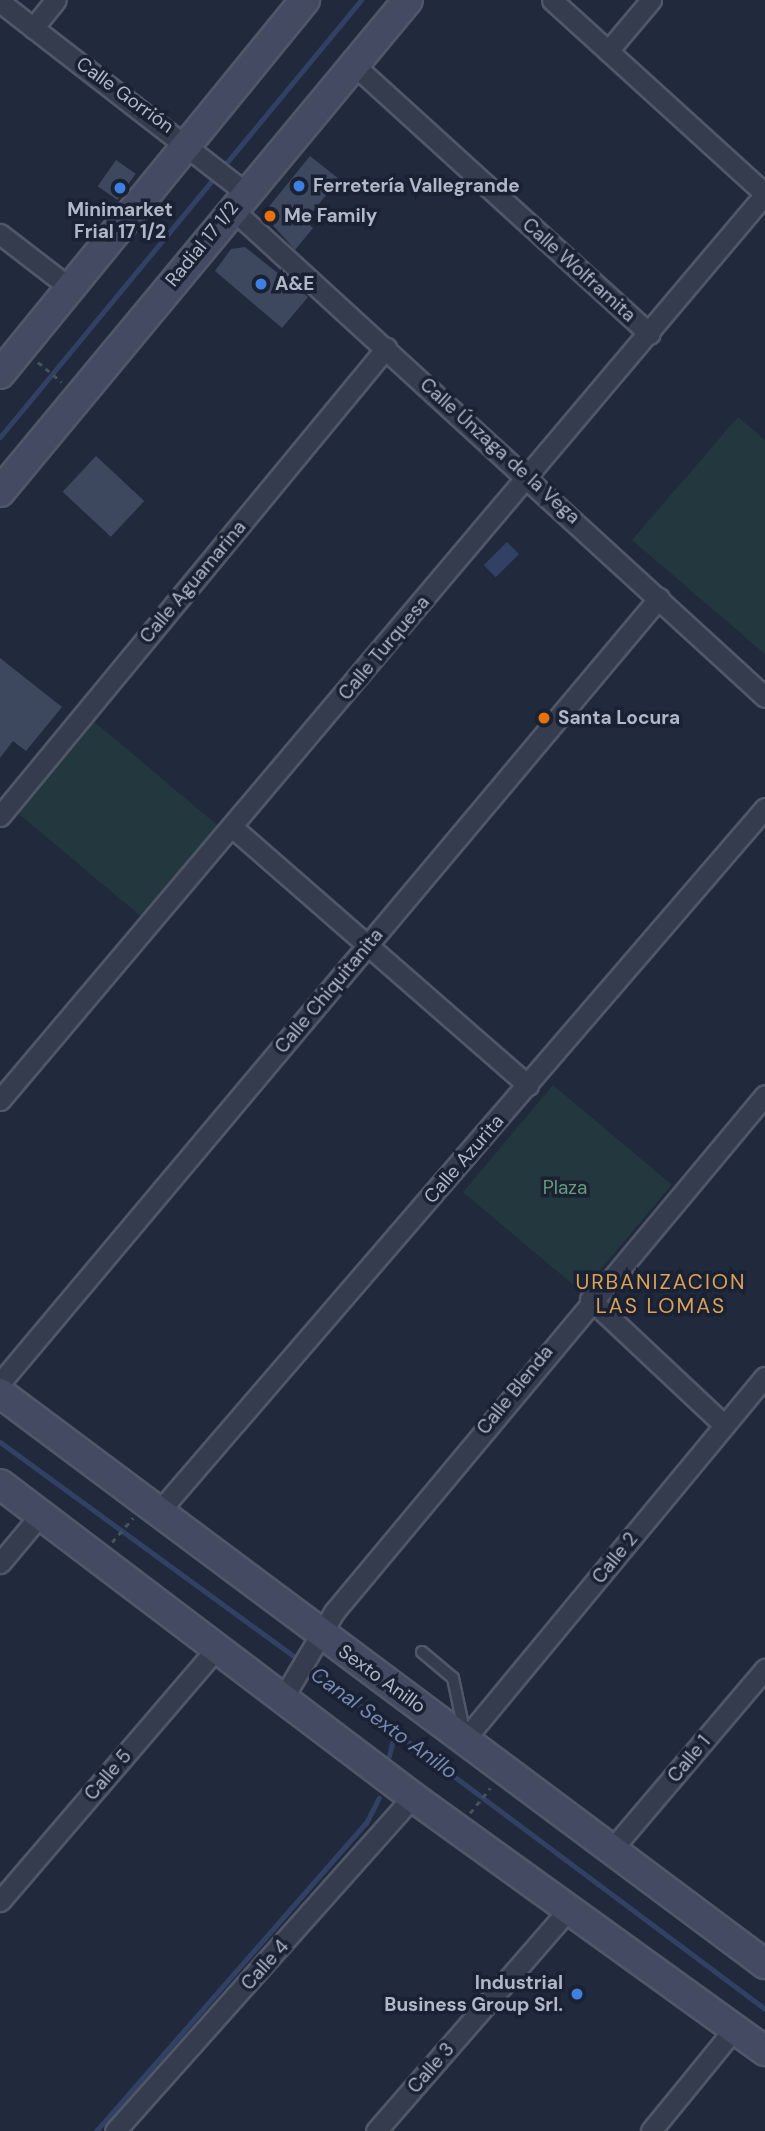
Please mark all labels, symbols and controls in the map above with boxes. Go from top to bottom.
street label: Calle Gorrión [72,52,178,138]
place label: Ferretería Vallegrande [313,175,520,197]
marker: Ferretería Vallegrande [291,178,307,194]
marker: Minimarket Frial 17 1/2 [112,180,128,196]
street label: Radial 17 1/2 [161,197,243,291]
place label: Minimarket Frial 17 1/2 [67,199,173,243]
place label: Me Family [284,205,377,227]
marker: Me Family [262,208,278,224]
street label: Calle Wolframita [518,213,640,327]
place label: A&E [275,273,314,295]
marker: A&E [253,276,269,292]
street label: Calle Únzaga de la Vega [415,373,585,529]
street label: Calle Aguamarina [135,516,251,648]
street label: Calle Turquesa [334,591,434,705]
place label: Santa Locura [558,707,680,729]
marker: Santa Locura [536,710,552,726]
street label: Calle Chiquitanita [270,924,388,1058]
street label: Calle Azurita [419,1110,509,1208]
park label: Plaza [543,1177,587,1199]
district label: URBANIZACION LAS LOMAS [577,1269,745,1319]
street label: Calle Blenda [472,1341,558,1439]
street label: Calle 2 [588,1528,642,1588]
street label: Sexto Anillo [334,1640,430,1718]
water label: Canal Sexto Anillo [306,1661,462,1785]
street label: Calle 1 [663,1731,715,1787]
street label: Calle 5 [80,1745,136,1805]
street label: Calle 4 [237,1935,293,1995]
place label: Industrial Business Group Srl. [384,1972,563,2016]
marker: Industrial Business Group Srl. [569,1986,585,2002]
street label: Calle 3 [403,2038,459,2098]

